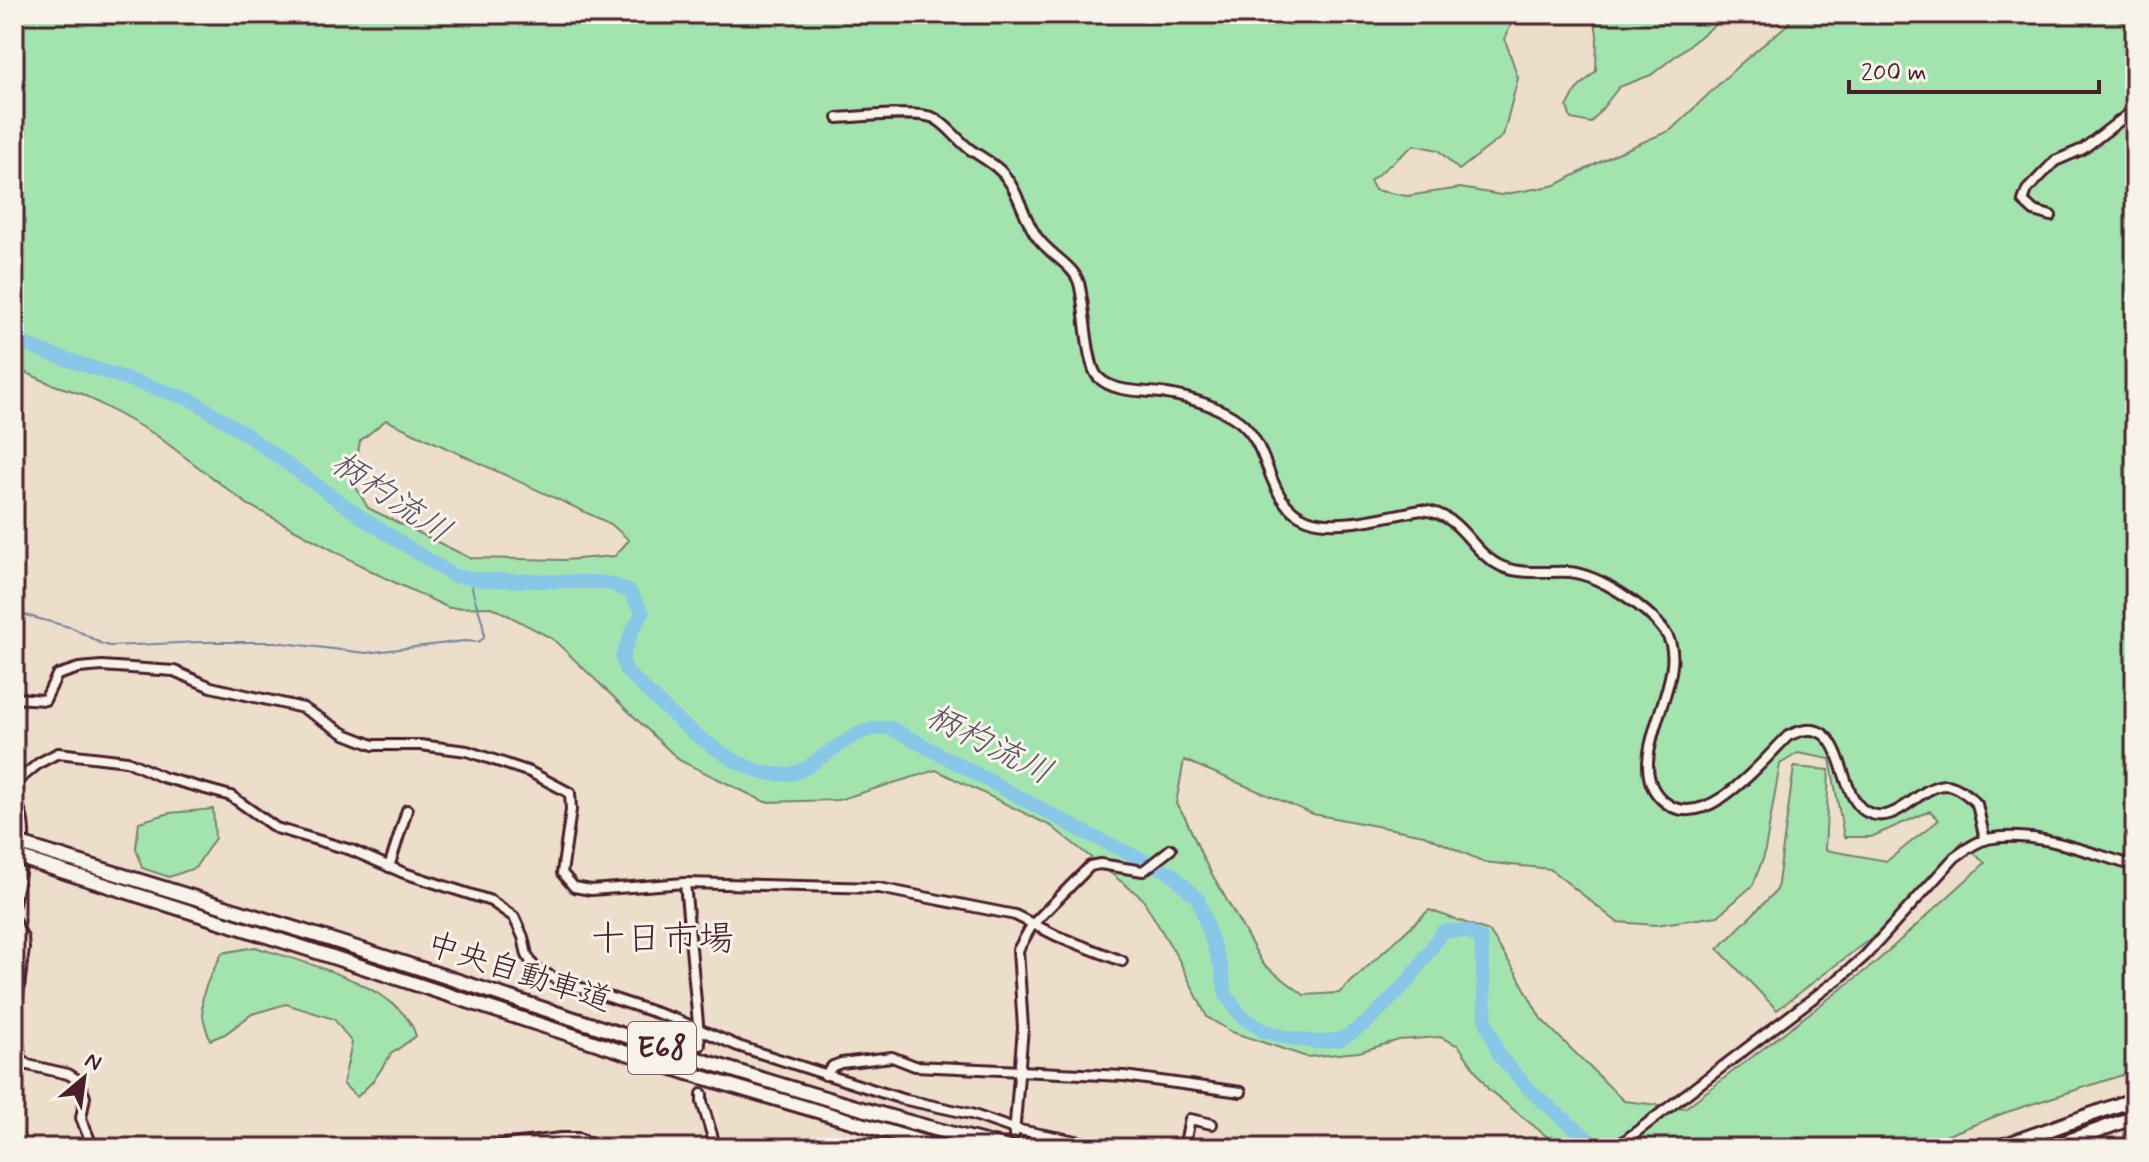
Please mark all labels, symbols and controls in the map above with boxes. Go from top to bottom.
scale bar [1849,44,2099,94]
text: 200 m [1861,58,1927,89]
water label: 柄杓流川 [322,441,460,555]
water label: 柄杓流川 [918,694,1060,796]
district label: 十日市場 [590,917,734,964]
street label: 中央自動車道 [421,923,617,1023]
road number: E68 [628,1022,696,1074]
north arrow [44,1038,124,1118]
text: N [80,1046,106,1078]

